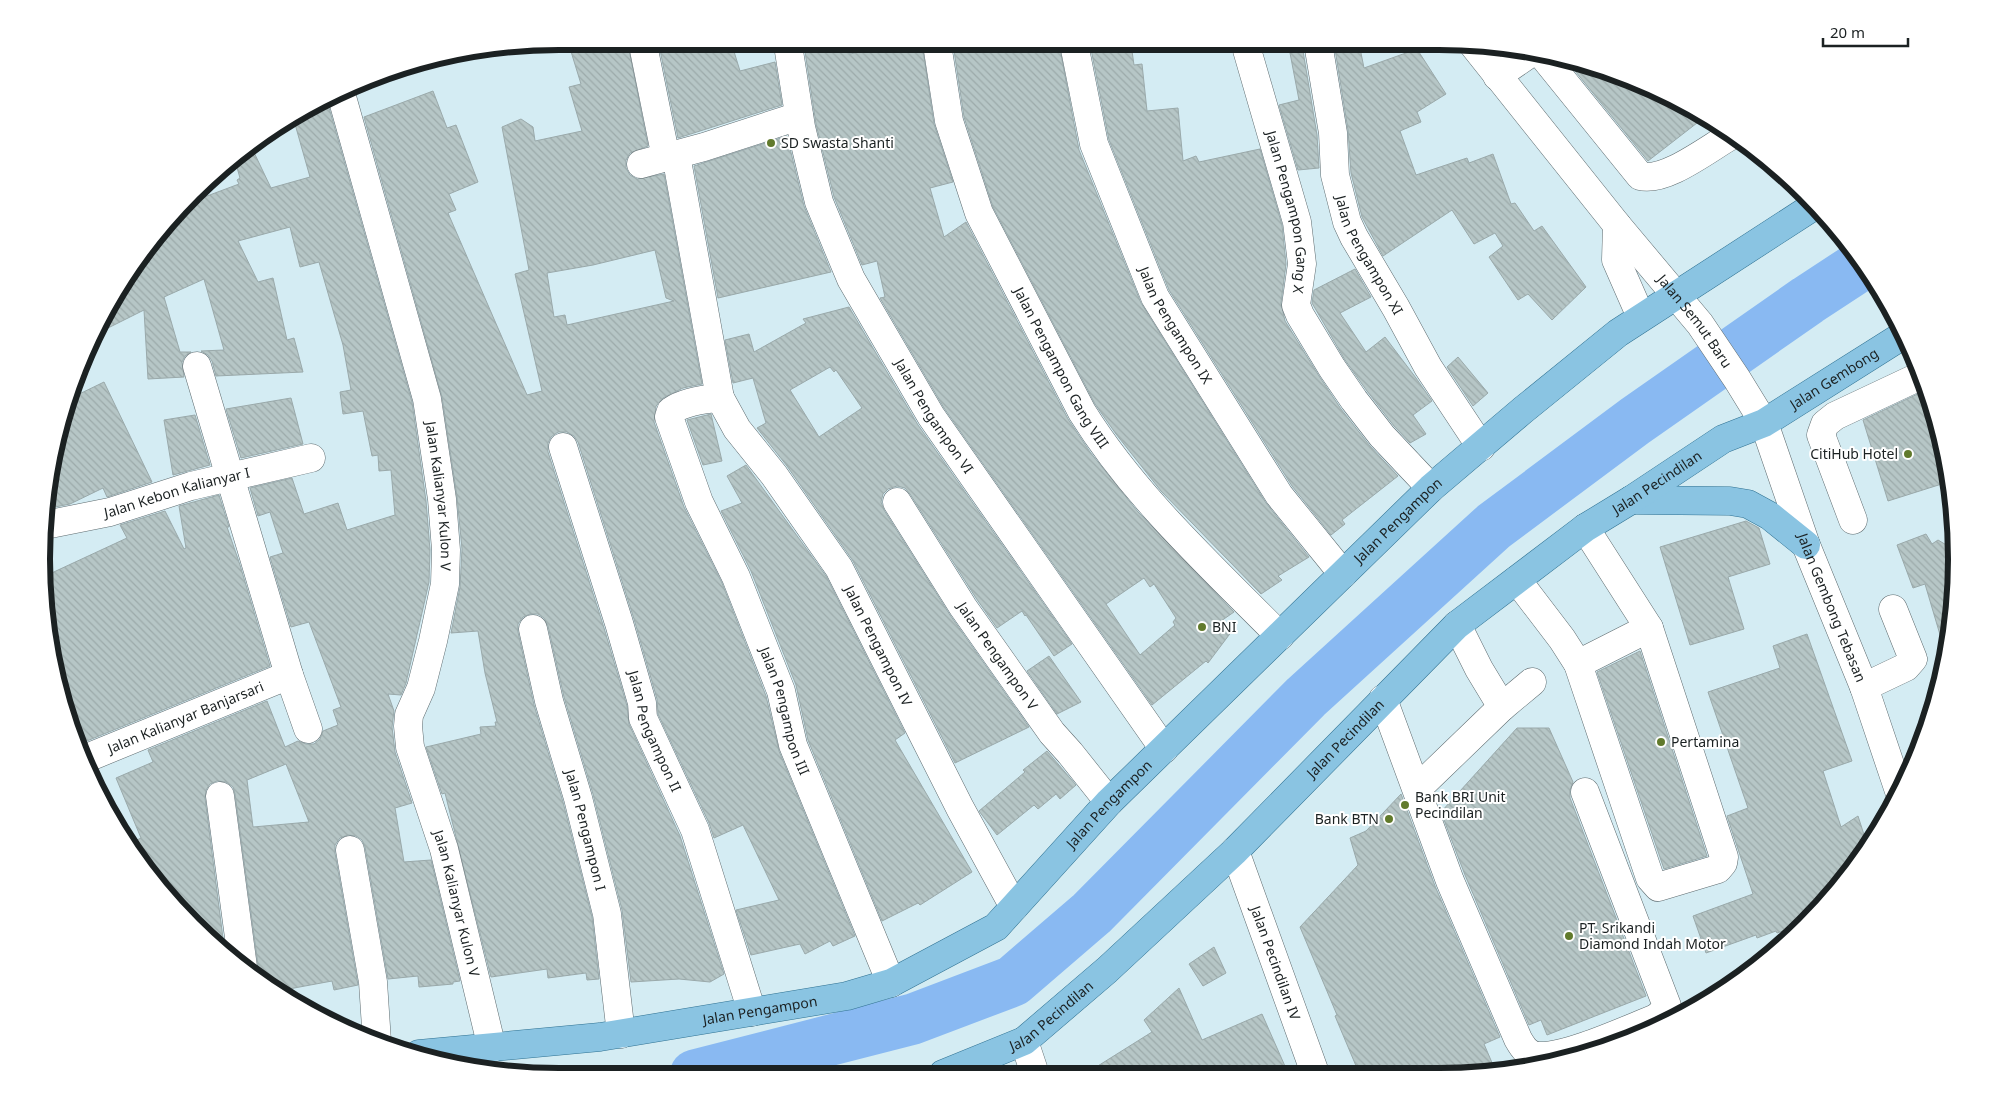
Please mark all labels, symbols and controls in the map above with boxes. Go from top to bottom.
scale bar [1823,15,1908,47]
text: 20 m [1830,22,1865,42]
street label: Jalan Pengampon Gang X [1261,126,1312,296]
place label: SD Swasta Shanti [781,133,894,152]
marker: SD Swasta Shanti [765,137,777,149]
street label: Jalan Pengampon XI [1331,191,1408,318]
street label: Jalan Pengampon IX [1134,262,1217,388]
street label: Jalan Semut Baru [1652,269,1737,371]
street label: Jalan Pengampon Gang VIII [1009,282,1114,452]
street label: Jalan Gembong [1784,343,1882,414]
street label: Jalan Pengampon VI [890,354,978,477]
street label: Jalan Kalianyar Kulon V [421,418,456,572]
place label: CitiHub Hotel [1810,444,1898,463]
street label: Jalan Pecindilan [1607,446,1705,519]
marker: CitiHub Hotel [1902,448,1914,460]
street label: Jalan Kebon Kalianyar I [100,463,252,522]
street label: Jalan Pengampon [1348,473,1446,569]
street label: Jalan Gembong Tebasan [1793,529,1871,685]
street label: Jalan Pengampon IV [839,580,917,710]
street label: Jalan Pengampon V [952,597,1043,714]
place label: BNI [1212,617,1237,636]
marker: BNI [1196,621,1208,633]
street label: Jalan Pengampon III [755,642,814,778]
street label: Jalan Pengampon II [624,666,686,795]
street label: Jalan Kalianyar Banjarsari [103,676,266,758]
street label: Jalan Pecindilan [1301,695,1388,783]
place label: Pertamina [1671,732,1739,751]
marker: Pertamina [1655,736,1667,748]
street label: Jalan Pengampon [1060,755,1156,854]
street label: Jalan Pengampon I [560,765,611,893]
place label: Bank BRI Unit Pecindilan [1415,787,1505,822]
marker: Bank BRI Unit Pecindilan [1399,799,1411,811]
place label: Bank BTN [1315,809,1379,828]
marker: Bank BTN [1383,813,1395,825]
street label: Jalan Kalianyar Kulon V [429,826,485,979]
street label: Jalan Pecindilan IV [1246,901,1305,1023]
place label: PT. Srikandi Diamond Indah Motor [1579,918,1726,953]
marker: PT. Srikandi Diamond Indah Motor [1563,930,1575,942]
street label: Jalan Pecindilan [1004,976,1097,1056]
street label: Jalan Pengampon [699,991,819,1029]

